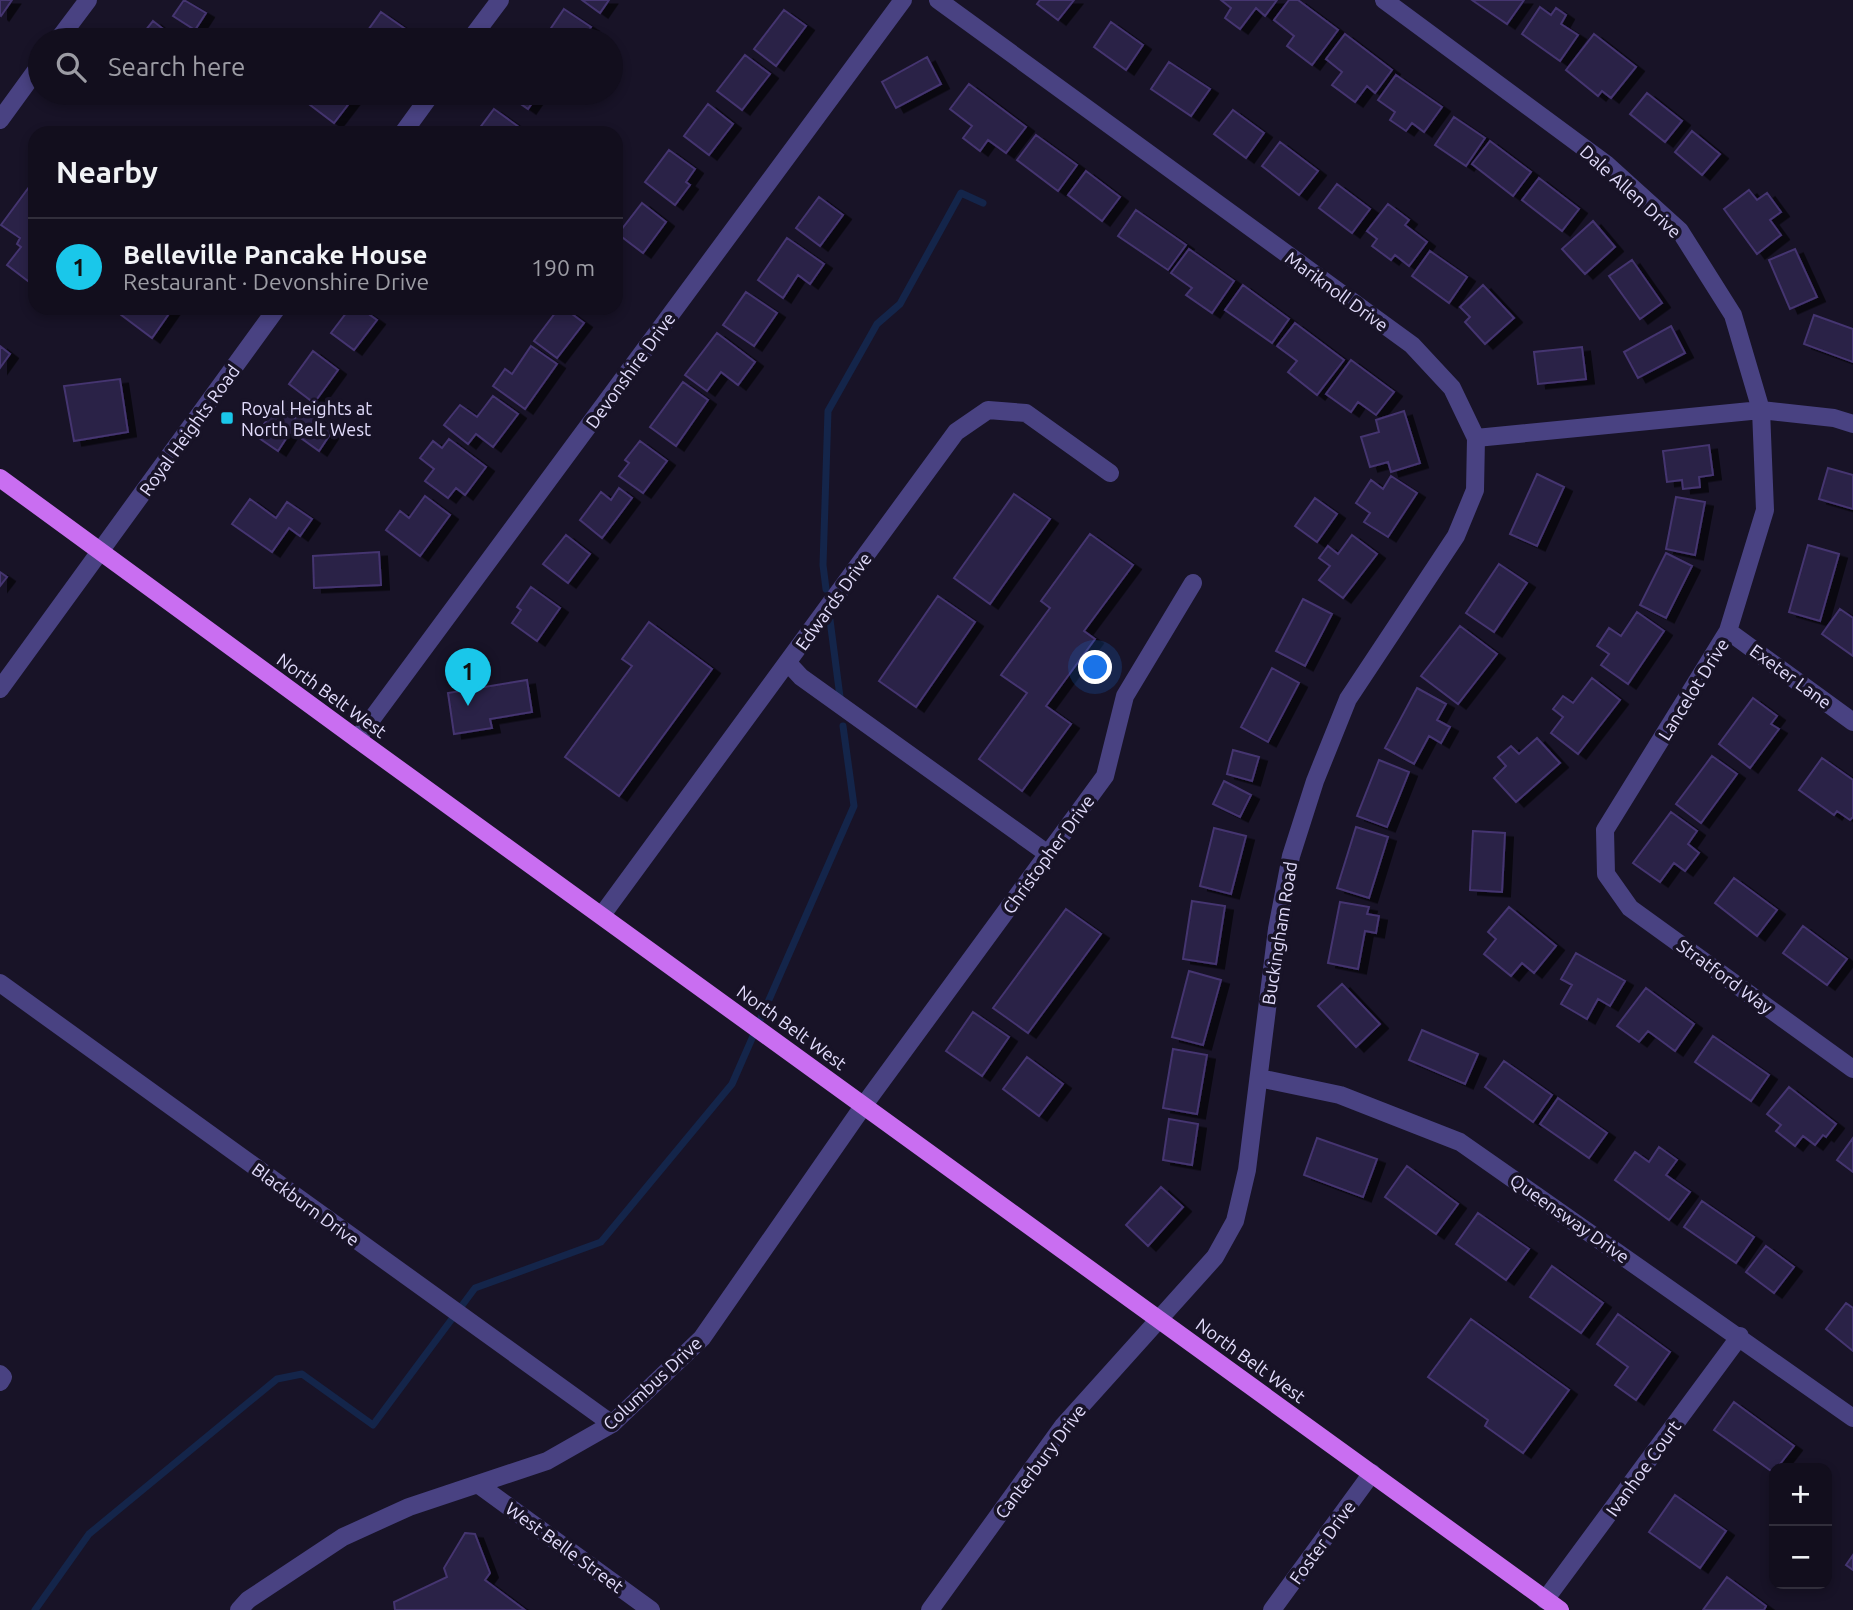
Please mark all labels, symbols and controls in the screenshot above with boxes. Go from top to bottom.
search box [28,28,623,105]
icon: search [52,48,90,86]
text: Search here [108,52,245,81]
street label: Dale Allen Drive [1576,140,1686,242]
text: Nearby [56,155,158,189]
text: Belleville Pancake House [123,240,428,269]
street label: Mariknoll Drive [1282,247,1392,335]
text: 1 [73,255,85,280]
text: 190 m [531,255,595,280]
text: Restaurant · Devonshire Drive [123,269,429,294]
street label: Devonshire Drive [581,308,679,432]
street label: Royal Heights Road [135,361,243,499]
place label: Royal Heights at North Belt West [241,398,372,439]
marker: Royal Heights at North Belt West [219,410,235,426]
street label: Edwards Drive [791,548,875,654]
street label: Lancelot Drive [1654,635,1732,743]
street label: Exeter Lane [1746,640,1836,712]
pin: 1 [445,648,491,706]
street label: North Belt West [273,649,391,741]
your location [1078,650,1112,684]
street label: Christopher Drive [998,791,1098,917]
street label: Buckingham Road [1258,860,1300,1006]
street label: Stratford Way [1674,935,1777,1017]
street label: North Belt West [733,981,851,1073]
street label: Blackburn Drive [249,1158,363,1250]
street label: Queensway Drive [1506,1169,1633,1267]
street label: North Belt West [1192,1314,1310,1406]
street label: Columbus Drive [599,1332,705,1434]
street label: Canterbury Drive [991,1400,1089,1522]
street label: Ivanhoe Court [1602,1416,1684,1520]
map controls [1769,1463,1832,1589]
button: + [1769,1463,1832,1526]
street label: Foster Drive [1285,1496,1359,1588]
street label: West Belle Street [502,1498,628,1596]
button: − [1769,1526,1832,1589]

